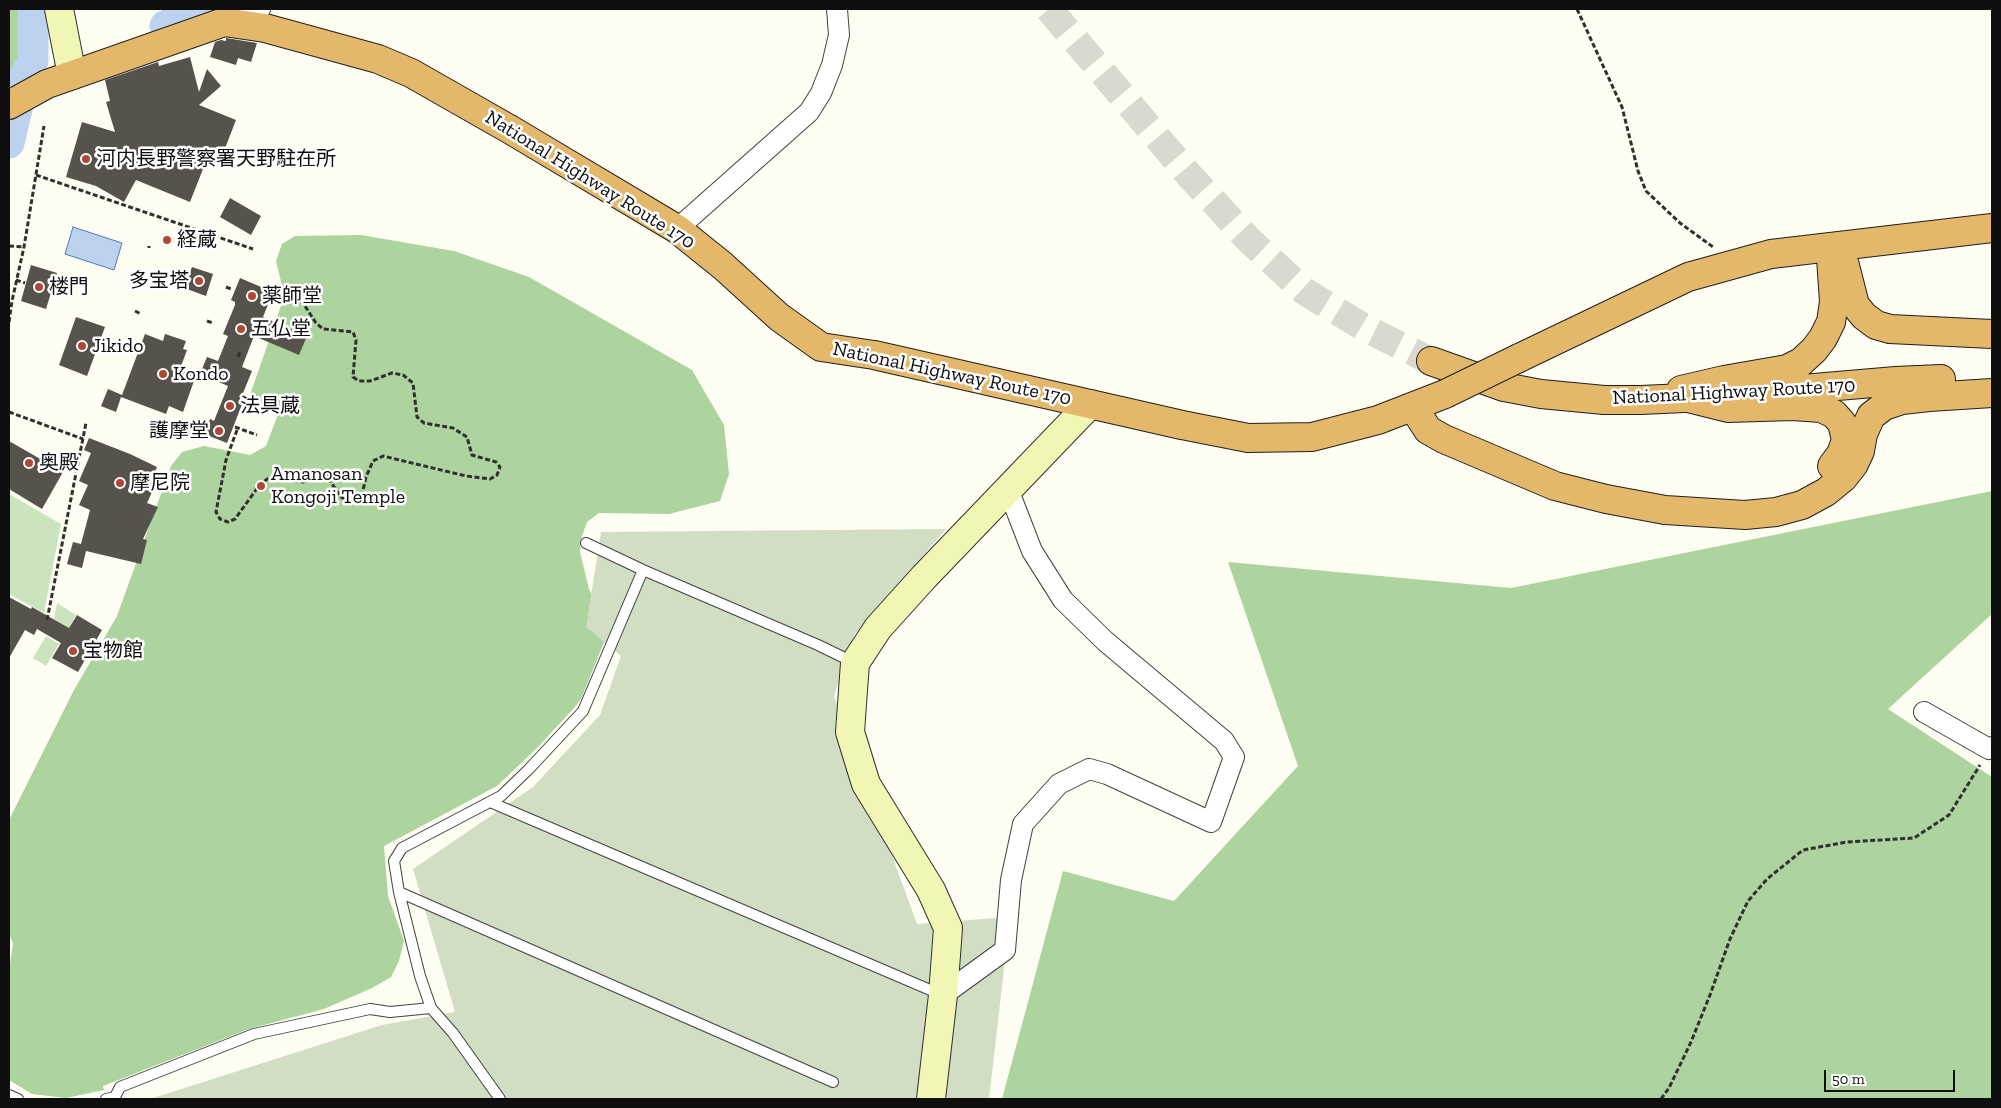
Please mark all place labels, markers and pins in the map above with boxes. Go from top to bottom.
place label: 河内長野警察署天野駐在所 [96,147,336,171]
marker: 河内長野警察署天野駐在所 [80,153,92,165]
place label: 経蔵 [177,228,217,252]
marker: 経蔵 [161,234,173,246]
place label: 多宝塔 [129,269,189,293]
place label: 楼門 [49,275,89,299]
marker: 多宝塔 [193,275,205,287]
marker: 楼門 [33,281,45,293]
place label: 薬師堂 [262,284,322,308]
marker: 薬師堂 [246,290,258,302]
place label: 五仏堂 [251,317,311,341]
marker: 五仏堂 [235,323,247,335]
place label: Jikido [92,334,144,358]
marker: Jikido [76,340,88,352]
place label: Kondo [173,362,228,386]
marker: Kondo [157,368,169,380]
place label: 法具蔵 [240,394,300,418]
marker: 法具蔵 [224,400,236,412]
place label: 護摩堂 [149,419,209,443]
marker: 護摩堂 [213,425,225,437]
place label: 奥殿 [39,451,79,475]
marker: 奥殿 [23,457,35,469]
place label: Amanosan Kongoji Temple [271,462,405,509]
place label: 摩尼院 [130,471,190,495]
marker: 摩尼院 [114,477,126,489]
marker: Amanosan Kongoji Temple [255,480,267,492]
place label: 宝物館 [83,639,143,663]
marker: 宝物館 [67,645,79,657]

